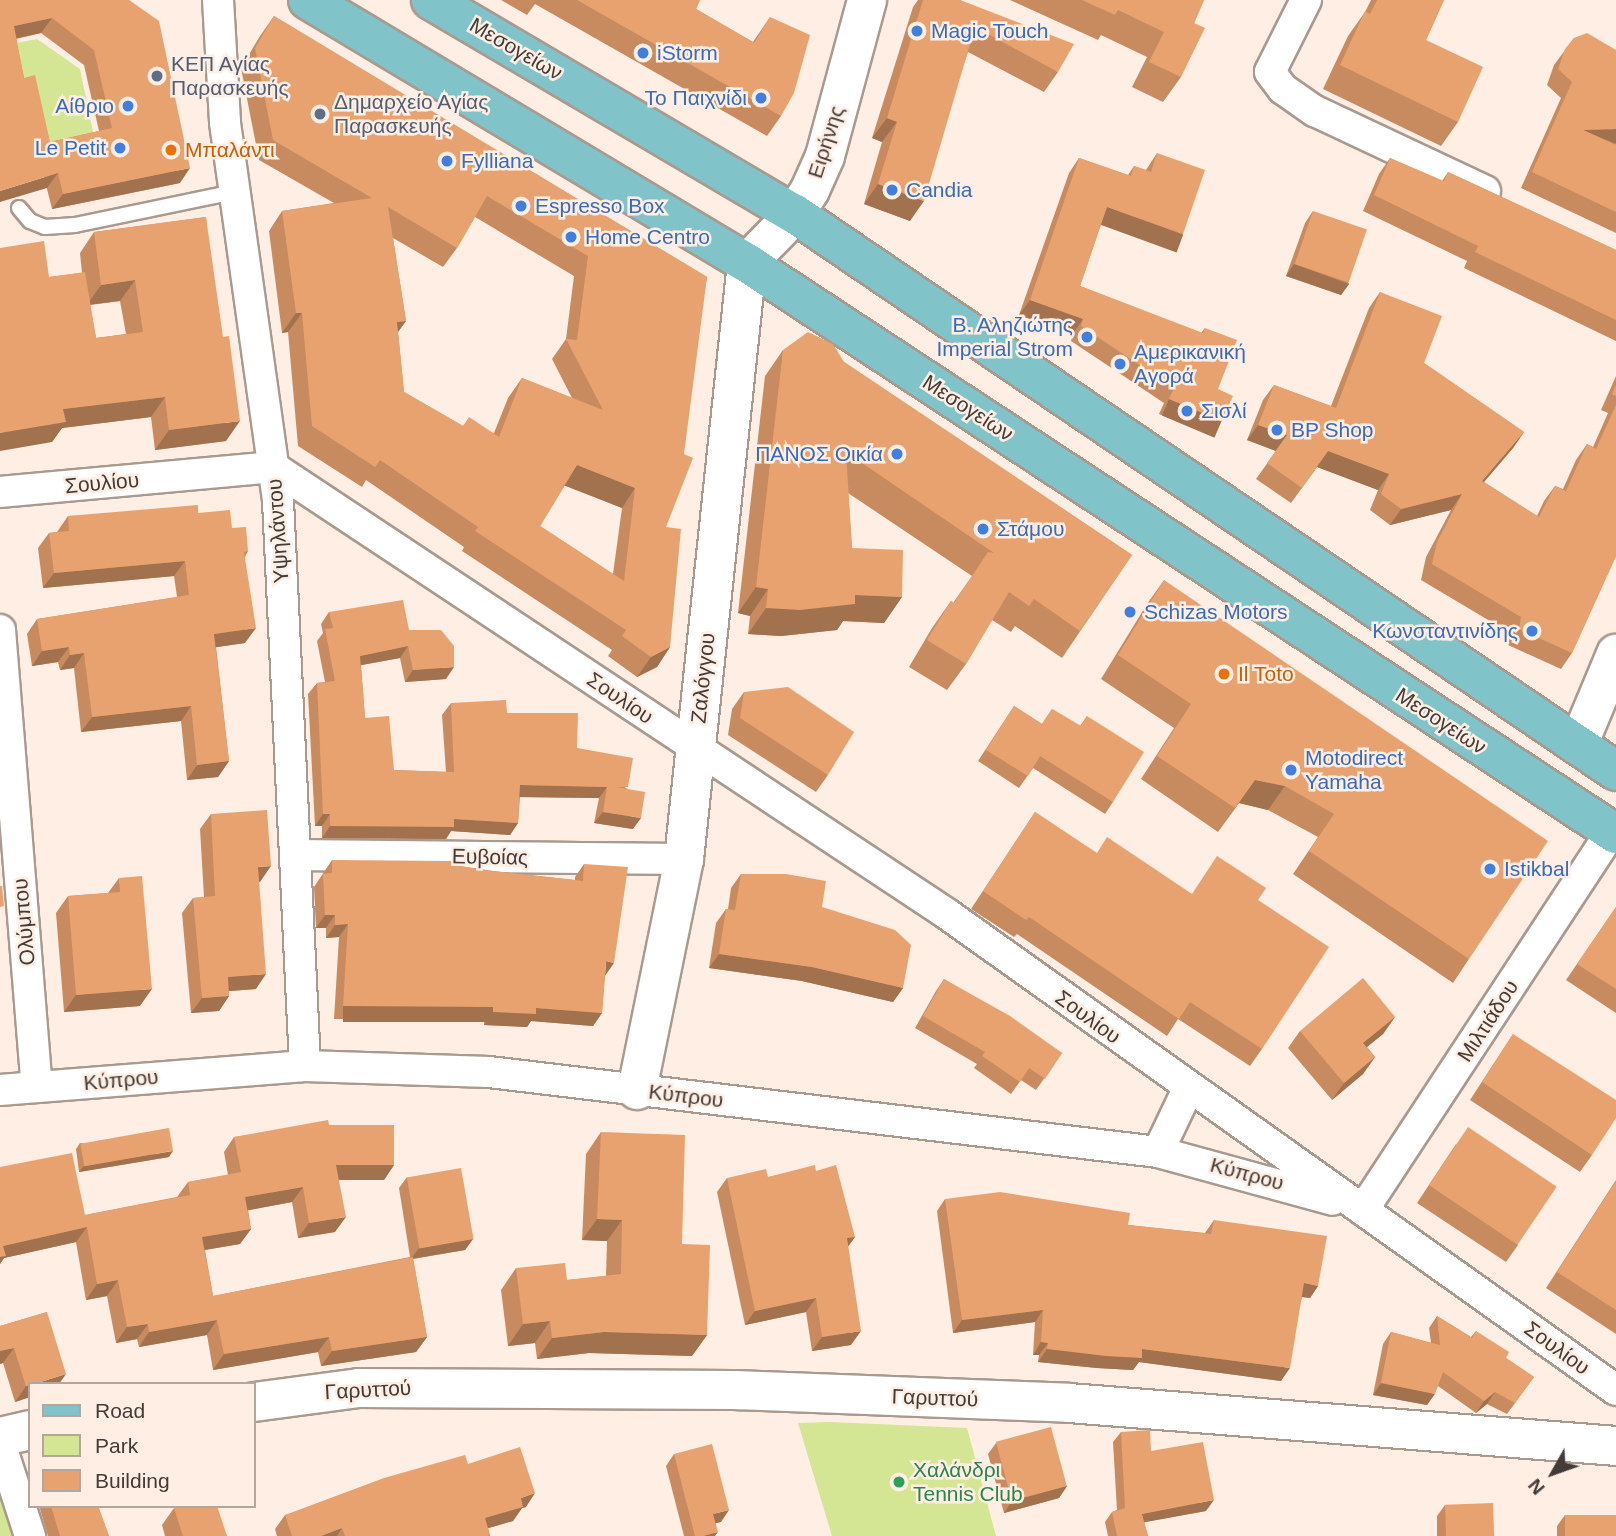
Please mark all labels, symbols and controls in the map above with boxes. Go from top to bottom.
street label: Μεσογείων [465,12,567,86]
place label: Magic Touch [931,18,1049,44]
marker: Magic Touch [909,23,925,39]
place label: iStorm [657,40,718,66]
marker: iStorm [635,45,651,61]
place label: ΚΕΠ Αγίας Παρασκευής [171,51,288,101]
marker: ΚΕΠ Αγίας Παρασκευής [149,68,165,84]
place label: Το Παιχνίδι [644,85,747,111]
place label: Δημαρχείο Αγίας Παρασκευής [334,89,490,139]
marker: Το Παιχνίδι [753,90,769,106]
place label: Αίθριο [55,93,114,119]
marker: Αίθριο [120,98,136,114]
street label: Ειρήνης [802,103,850,181]
marker: Δημαρχείο Αγίας Παρασκευής [312,106,328,122]
place label: Le Petit [35,135,106,161]
place label: Μπαλάντι [185,137,275,163]
marker: Le Petit [112,140,128,156]
marker: Μπαλάντι [163,142,179,158]
place label: Fylliana [461,148,533,174]
marker: Fylliana [439,153,455,169]
place label: Candia [906,177,973,203]
marker: Candia [884,182,900,198]
place label: Espresso Box [535,193,665,219]
marker: Espresso Box [513,198,529,214]
place label: Home Centro [585,224,710,250]
marker: Home Centro [563,229,579,245]
place label: Β. Αληζιώτης Imperial Strom [936,312,1073,362]
marker: Β. Αληζιώτης Imperial Strom [1079,329,1095,345]
place label: Αμερικανική Αγορά [1134,339,1246,389]
marker: Αμερικανική Αγορά [1112,356,1128,372]
street label: Μεσογείων [918,369,1018,447]
place label: Σισλί [1201,398,1247,424]
marker: Σισλί [1179,403,1195,419]
place label: BP Shop [1291,417,1374,443]
marker: BP Shop [1269,422,1285,438]
place label: ΠΑΝΟΣ Οικία [755,441,883,467]
marker: ΠΑΝΟΣ Οικία [889,446,905,462]
street label: Σουλίου [64,467,140,499]
street label: Υψηλάντου [262,478,294,584]
place label: Στάμου [997,516,1064,542]
marker: Στάμου [975,521,991,537]
place label: Schizas Motors [1144,599,1288,625]
marker: Schizas Motors [1122,604,1138,620]
place label: Κωνσταντινίδης [1372,618,1518,644]
marker: Κωνσταντινίδης [1524,623,1540,639]
street label: Ζαλόγγου [686,631,720,725]
place label: Il Toto [1238,661,1294,687]
marker: Il Toto [1216,666,1232,682]
street label: Σουλίου [582,667,658,729]
street label: Μεσογείων [1391,682,1491,760]
place label: Motodirect Yamaha [1305,745,1403,795]
marker: Motodirect Yamaha [1283,762,1299,778]
street label: Ευβοίας [452,844,528,870]
place label: Istikbal [1504,856,1569,882]
marker: Istikbal [1482,861,1498,877]
street label: Ολύμπου [8,877,40,967]
street label: Μιλτιάδου [1452,975,1524,1067]
street label: Σουλίου [1050,985,1126,1049]
street label: Κύπρου [83,1064,159,1096]
street label: Κύπρου [647,1079,725,1113]
street label: Κύπρου [1207,1152,1287,1196]
street label: Σουλίου [1519,1316,1595,1380]
street label: Γαρυττού [324,1375,412,1405]
legend [28,1382,256,1508]
street label: Γαρυττού [891,1384,979,1412]
text: Road [95,1399,145,1422]
text: Park [95,1434,138,1457]
north arrow [1518,1438,1588,1508]
place label: Χαλάνδρι Tennis Club [913,1457,1023,1507]
text: Building [95,1469,170,1492]
marker: Χαλάνδρι Tennis Club [891,1474,907,1490]
text: N [1524,1475,1549,1499]

